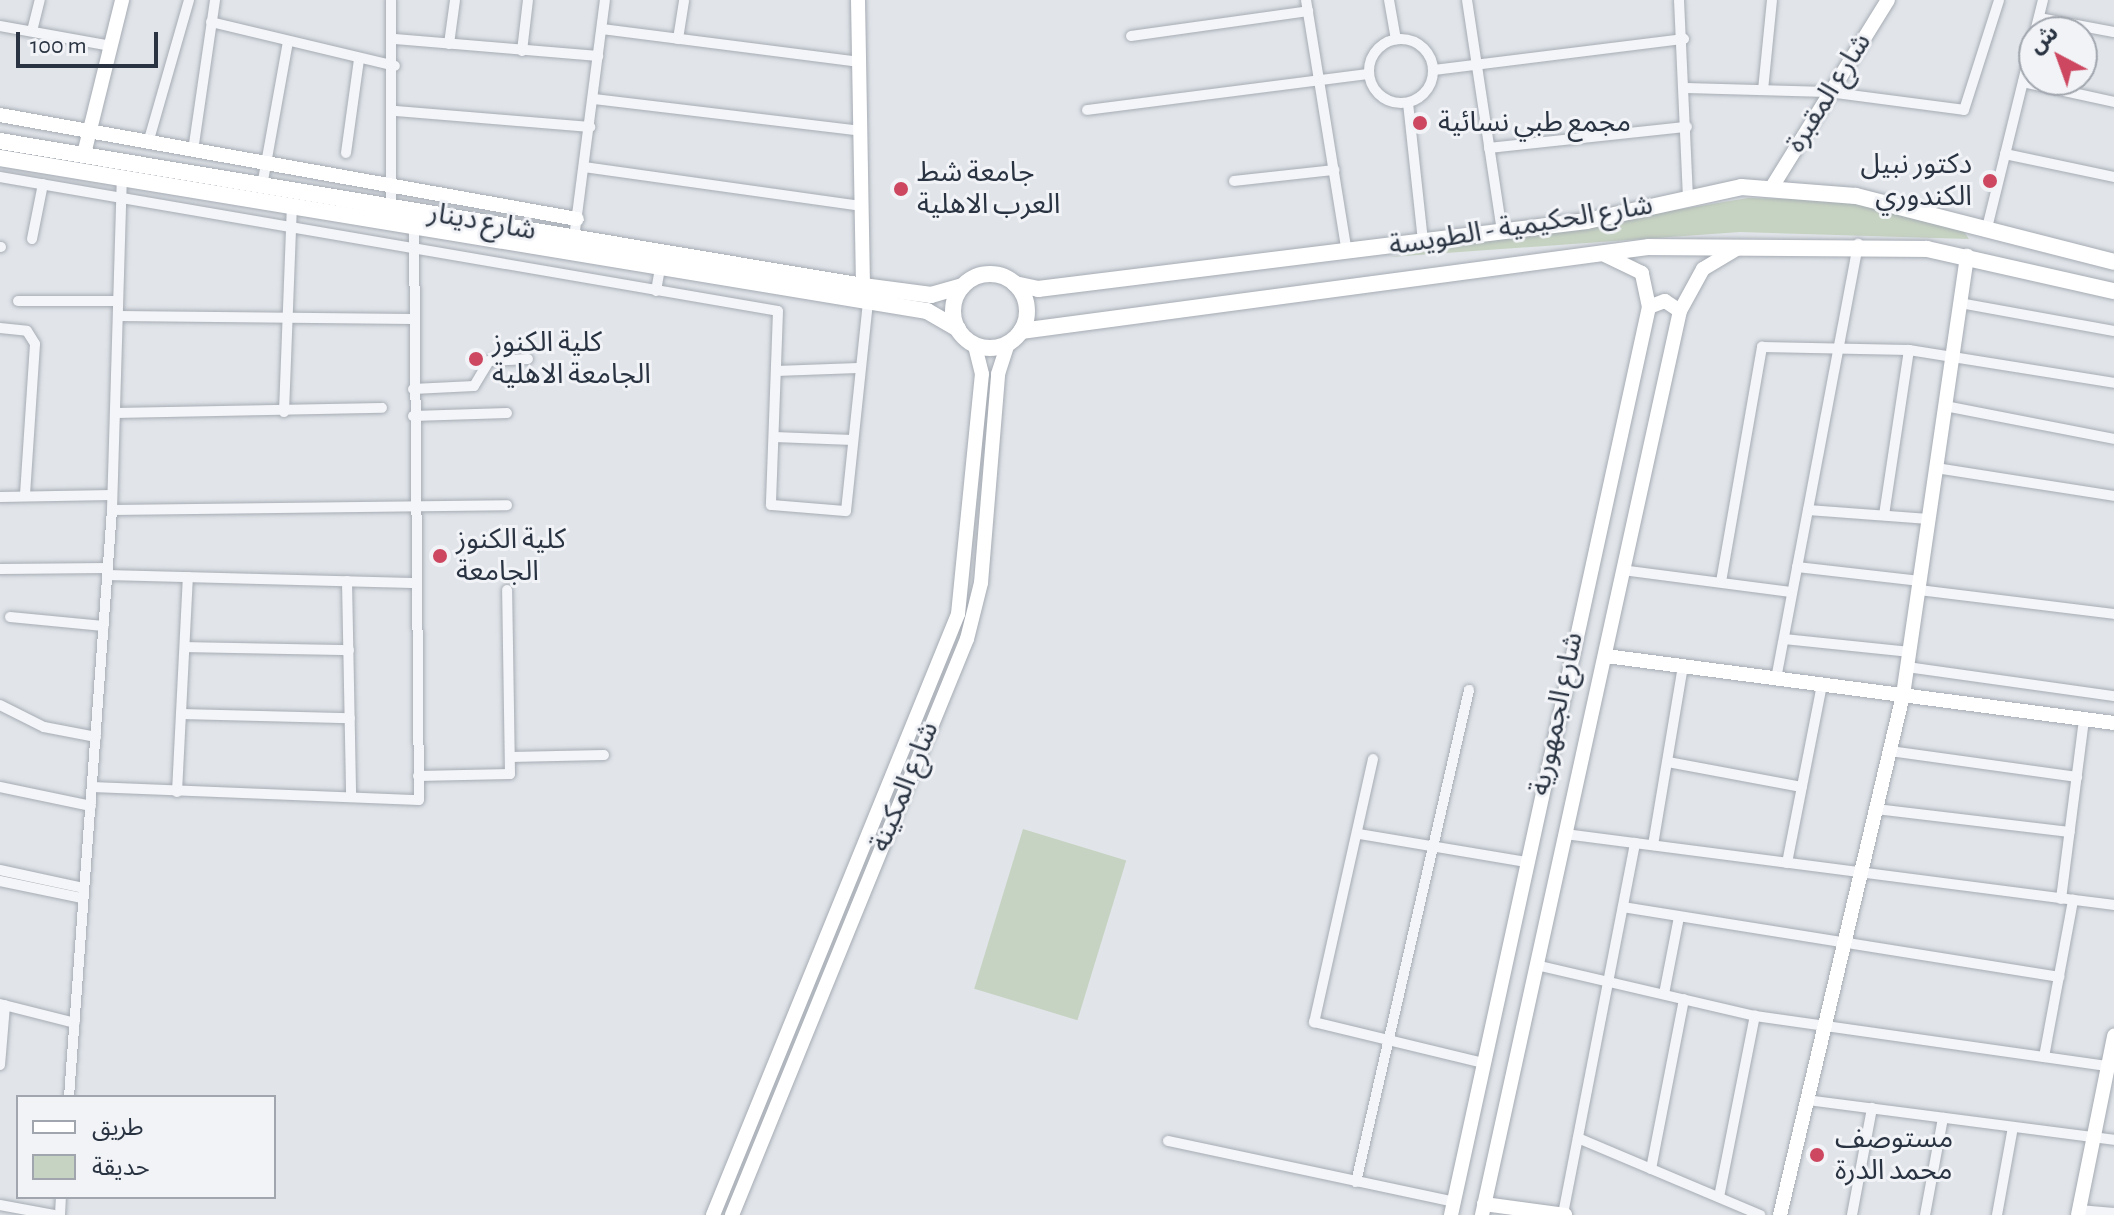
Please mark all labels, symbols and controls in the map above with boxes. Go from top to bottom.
scale bar [20,16,162,66]
north arrow [2018,16,2098,96]
text: ش [2025,21,2062,58]
street label: شارع المقبرة [1779,27,1879,159]
text: 100 m [30,34,87,58]
place label: مجمع طبي نسائية [1438,106,1631,140]
marker: مجمع طبي نسائية [1409,112,1431,134]
place label: دكتور نبيل الكندوري [1861,148,1972,214]
place label: جامعة شط العرب الاهلية [917,156,1061,222]
marker: دكتور نبيل الكندوري [1979,170,2001,192]
marker: جامعة شط العرب الاهلية [892,180,910,198]
street label: شارع الحكيمية - الطويسة [1387,189,1655,263]
street label: شارع دينار [425,196,539,248]
place label: كلية الكنوز الجامعة الاهلية [492,326,651,392]
marker: كلية الكنوز الجامعة الاهلية [467,350,485,368]
place label: كلية الكنوز الجامعة [456,523,566,589]
marker: كلية الكنوز الجامعة [431,547,449,565]
street label: شارع الجمهورية [1523,629,1591,799]
street label: شارع المكينة [864,717,946,857]
legend [16,1095,276,1199]
text: طريق [92,1116,144,1140]
place label: مستوصف محمد الدرة [1835,1122,1953,1188]
marker: مستوصف محمد الدرة [1806,1144,1828,1166]
text: حديقة [92,1156,150,1180]

